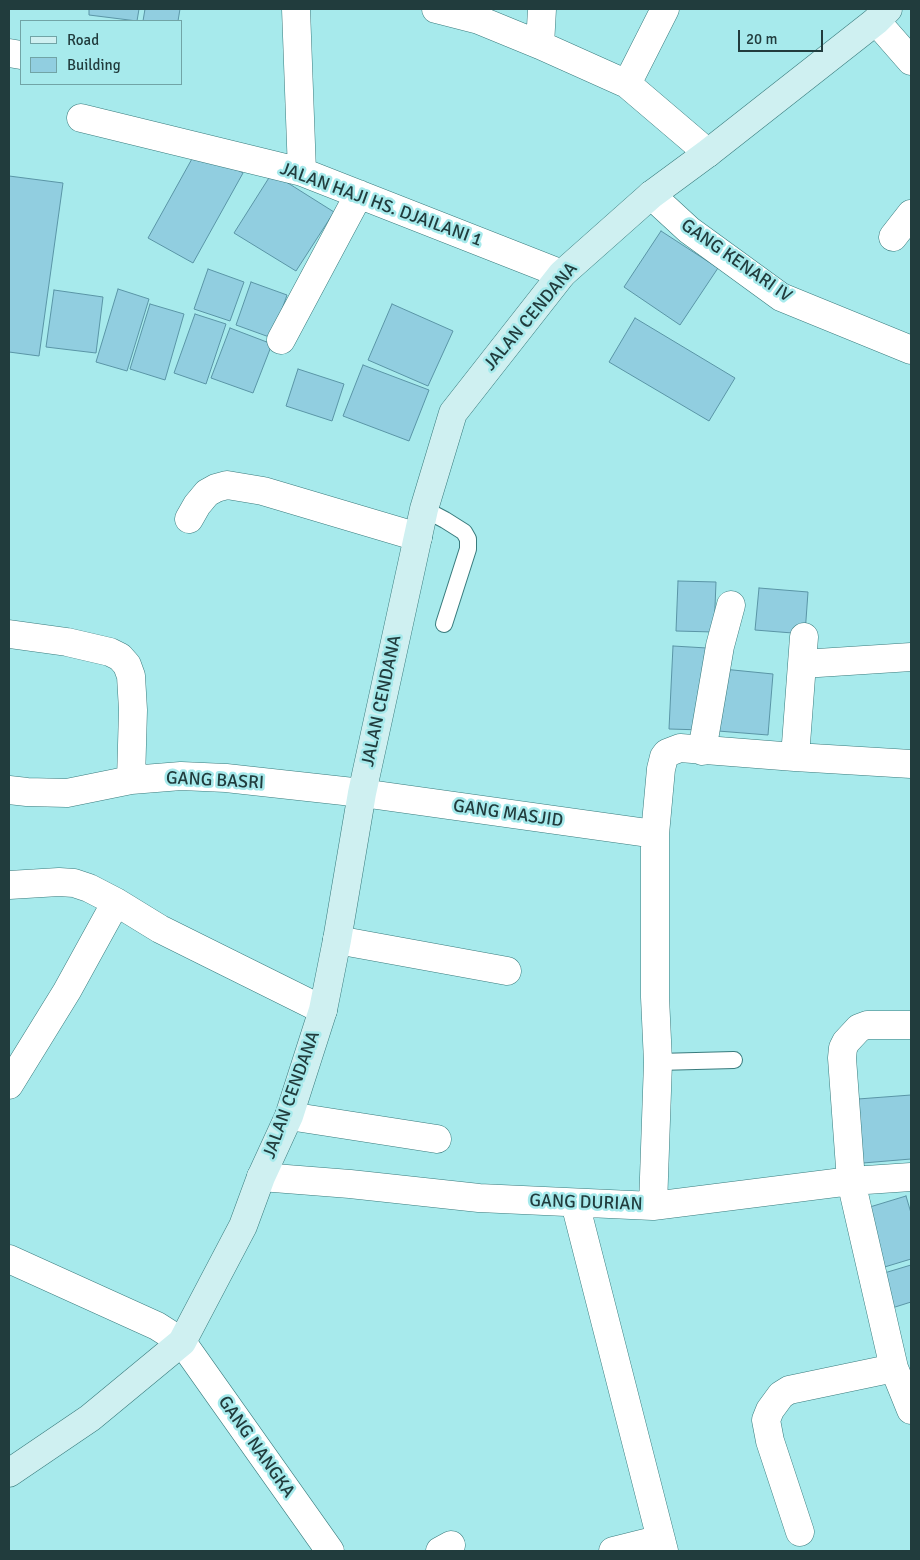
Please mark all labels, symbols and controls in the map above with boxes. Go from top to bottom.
legend [20,20,182,85]
scale bar [740,20,825,52]
text: 20 m [746,30,777,48]
text: Road [67,31,99,49]
text: Building [67,56,121,74]
street label: JALAN HAJI HS. DJAILANI 1 [277,158,485,252]
street label: GANG KENARI IV [676,215,796,307]
street label: JALAN CENDANA [480,259,582,375]
street label: JALAN CENDANA [357,633,407,769]
street label: GANG BASRI [165,768,265,794]
street label: GANG MASJID [452,796,564,832]
street label: JALAN CENDANA [259,1028,325,1162]
street label: GANG DURIAN [529,1190,643,1216]
street label: GANG NANGKA [213,1392,299,1502]

